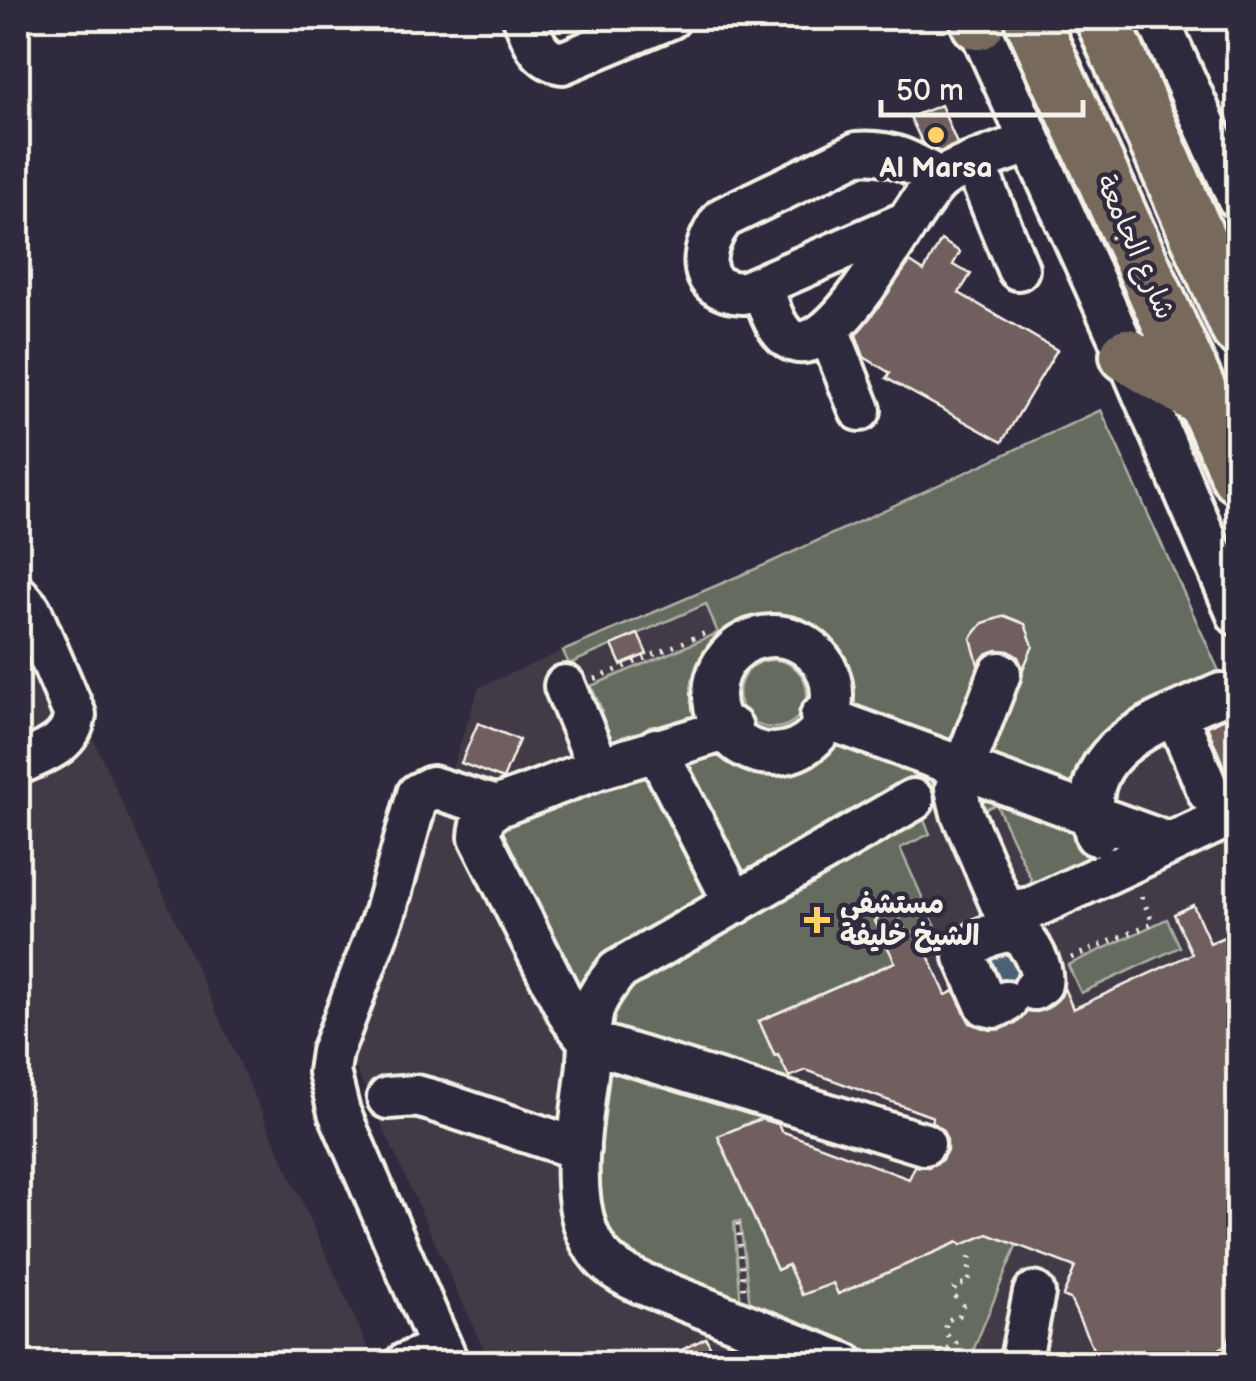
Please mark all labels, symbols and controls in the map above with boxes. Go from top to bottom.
scale bar [881,55,1084,117]
text: 50 m [896,73,964,109]
marker: Al Marsa [925,124,947,146]
place label: Al Marsa [879,152,992,185]
street label: شارع الجامعة [1087,170,1182,325]
place label: مستشفى الشيخ خليفة [840,888,980,954]
marker: مستشفى الشيخ خليفة [804,907,830,933]

